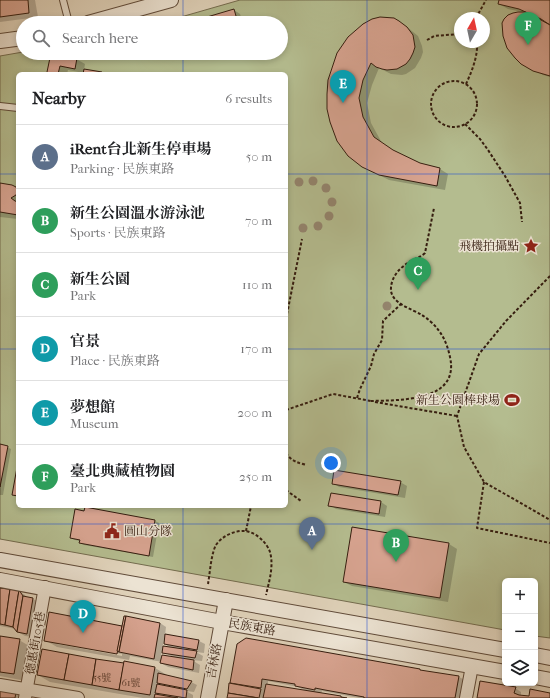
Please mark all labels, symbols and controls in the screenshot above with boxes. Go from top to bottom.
north arrow [454,12,490,48]
pin: F [515,12,541,45]
search box [16,16,288,60]
icon: search [30,27,52,49]
text: Search here [62,29,138,47]
pin: E [330,70,356,103]
text: Nearby [32,88,86,108]
text: 6 results [225,91,272,106]
text: iRent台北新生停車場 [70,140,212,158]
text: A [41,149,49,164]
text: 50 m [246,149,272,164]
text: Parking · 民族東路 [70,161,174,176]
text: 新生公園溫水游泳池 [70,204,205,222]
text: B [41,213,49,228]
text: 70 m [245,213,272,228]
text: Sports · 民族東路 [70,225,166,240]
place icon: 飛機拍攝點 [522,237,540,255]
place label: 飛機拍攝點 [459,239,519,253]
pin: C [405,257,431,290]
text: 新生公園 [70,270,130,288]
text: C [41,277,49,292]
text: 110 m [242,277,272,292]
text: Park [70,288,96,303]
text: 官景 [70,332,100,350]
text: D [40,341,50,356]
text: 170 m [240,341,272,356]
text: Place · 民族東路 [70,353,160,368]
sports icon: 新生公園棒球場 [503,391,521,409]
place label: 新生公園棒球場 [416,393,500,407]
text: 夢想館 [70,398,115,416]
text: E [41,405,49,420]
text: 200 m [237,405,272,420]
text: Museum [70,416,118,431]
your location [321,453,341,473]
text: 臺北典藏植物園 [70,462,175,480]
text: F [42,469,48,484]
text: 250 m [239,469,272,484]
text: Park [70,480,96,495]
pin: A [299,517,325,550]
public building icon: 圓山分隊 [103,522,121,540]
place label: 圓山分隊 [124,524,172,538]
pin: B [383,529,409,562]
map controls [502,578,538,686]
button: + [502,578,538,614]
pin: D [70,600,96,633]
street label: 德惠街105巷 [23,610,47,676]
button: − [502,614,538,650]
street label: 民族東路 [227,616,277,638]
street label: 吉林路 [204,642,224,680]
button: layers [502,650,538,686]
house number: 55號 [93,672,111,684]
house number: 61號 [122,677,140,689]

